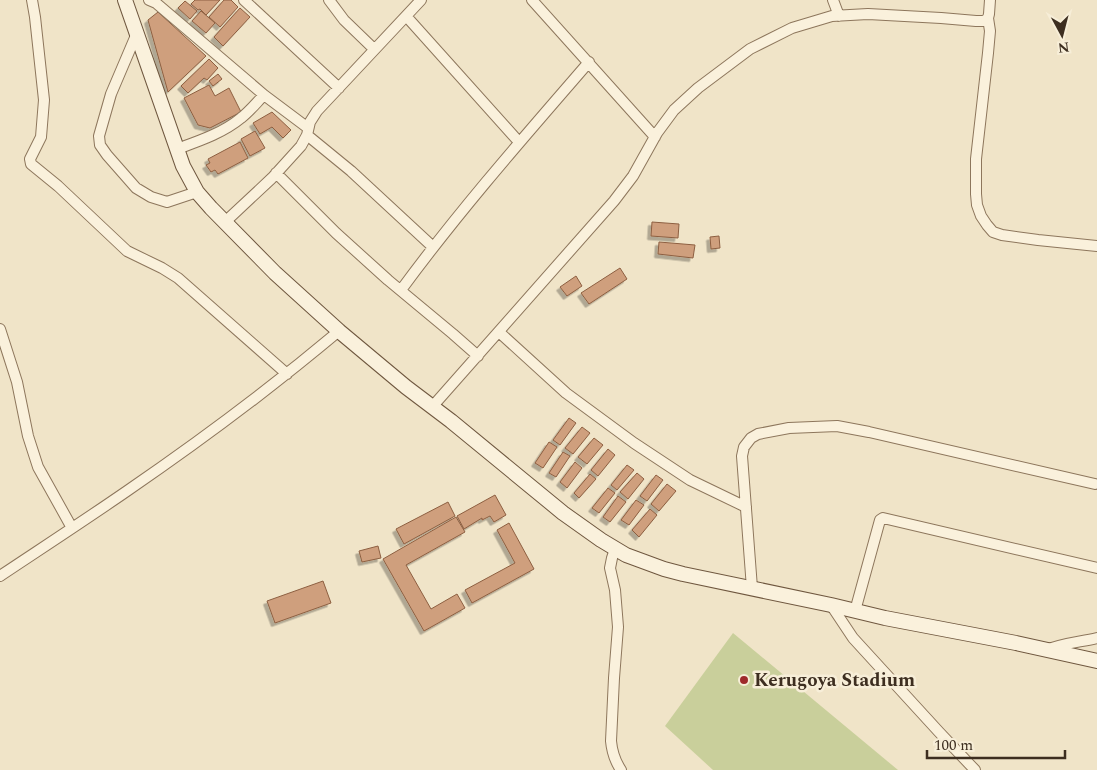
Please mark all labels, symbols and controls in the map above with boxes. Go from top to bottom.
north arrow [1037,10,1087,60]
text: N [1057,36,1070,59]
place label: Kerugoya Stadium [754,666,915,695]
marker: Kerugoya Stadium [738,674,750,686]
scale bar [927,728,1064,760]
text: 100 m [934,734,973,757]

